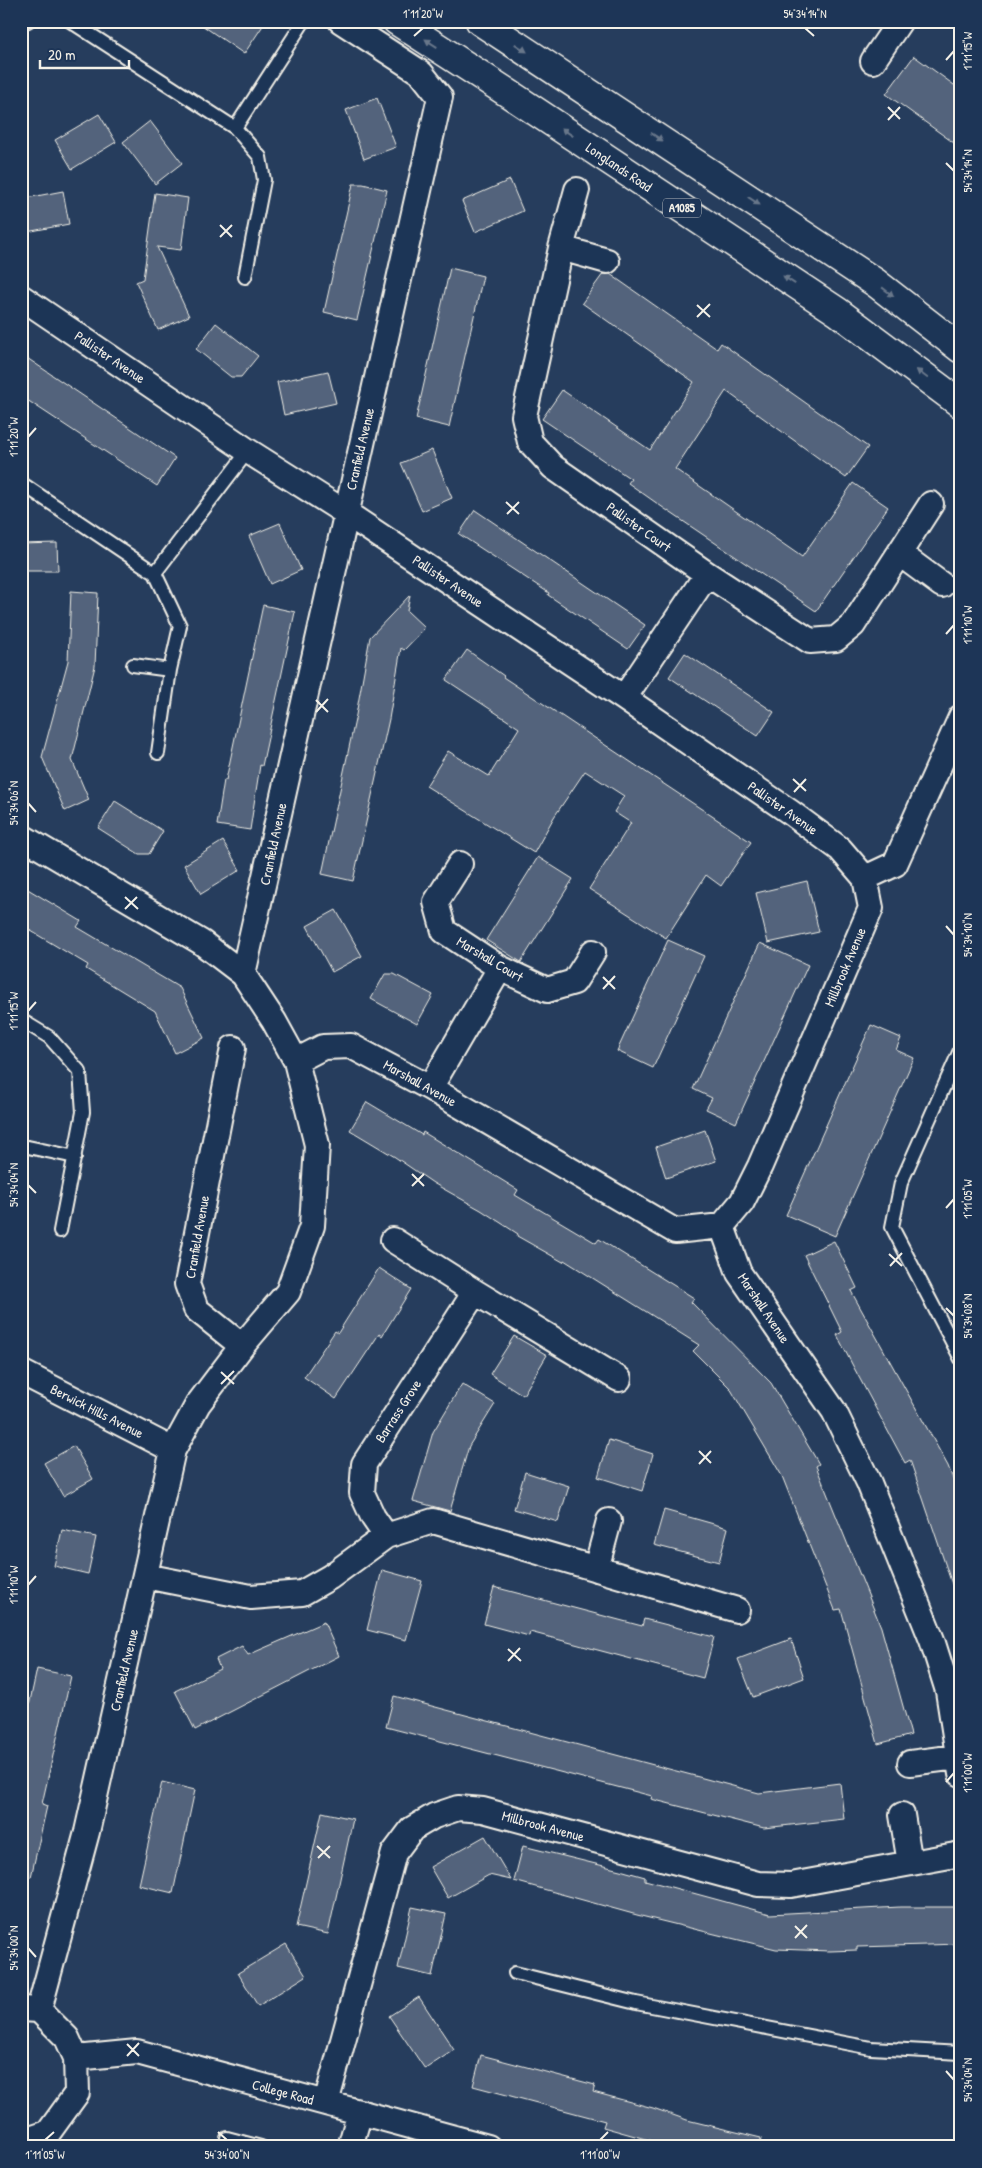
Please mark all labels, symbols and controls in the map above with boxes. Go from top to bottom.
text: 1°11'20"W [403,5,444,22]
text: 54°34'14"N [783,5,827,22]
text: 1°11'15"W [959,31,976,70]
scale bar [40,38,129,70]
one-way arrow [424,38,437,48]
one-way arrow [514,43,527,53]
text: 20 m [48,44,75,65]
one-way arrow [560,127,574,137]
one-way arrow [650,132,663,142]
street label: Longlands Road [582,137,657,197]
text: 54°34'14"N [959,149,976,193]
one-way arrow [747,196,761,206]
road number: A1085 [663,198,701,218]
one-way arrow [783,275,796,285]
one-way arrow [882,287,895,298]
street label: Pallister Avenue [71,326,150,387]
one-way arrow [916,369,929,380]
street label: Cranfield Avenue [341,405,378,492]
text: 1°11'20"W [5,416,22,457]
street label: Pallister Court [603,497,676,556]
street label: Pallister Avenue [409,550,488,611]
text: 1°11'10"W [959,605,976,644]
street label: Pallister Avenue [745,776,822,839]
text: 54°34'06"N [5,781,22,825]
street label: Cranfield Avenue [254,800,291,887]
text: 54°34'10"N [959,913,976,957]
street label: Millbrook Avenue [819,924,870,1009]
street label: Marshall Court [454,931,527,986]
text: 1°11'15"W [5,991,22,1030]
street label: Marshall Avenue [380,1055,461,1111]
text: 54°34'04"N [5,1163,22,1207]
text: 1°11'05"W [959,1179,976,1219]
street label: Cranfield Avenue [180,1194,213,1280]
street label: Marshall Avenue [734,1269,795,1347]
text: 54°34'08"N [959,1294,976,1338]
street label: Barrass Grove [370,1375,425,1446]
street label: Berwick Hills Avenue [47,1379,147,1442]
text: 1°11'10"W [5,1565,22,1604]
street label: Cranfield Avenue [105,1626,142,1713]
text: 1°11'00"W [959,1753,976,1793]
street label: Millbrook Avenue [500,1805,587,1846]
text: 54°34'00"N [5,1926,22,1970]
text: 54°34'04"N [959,2058,976,2102]
street label: College Road [250,2074,316,2110]
text: 1°11'05"W [25,2146,65,2163]
text: 54°34'00"N [205,2146,249,2163]
text: 1°11'00"W [580,2146,620,2163]

